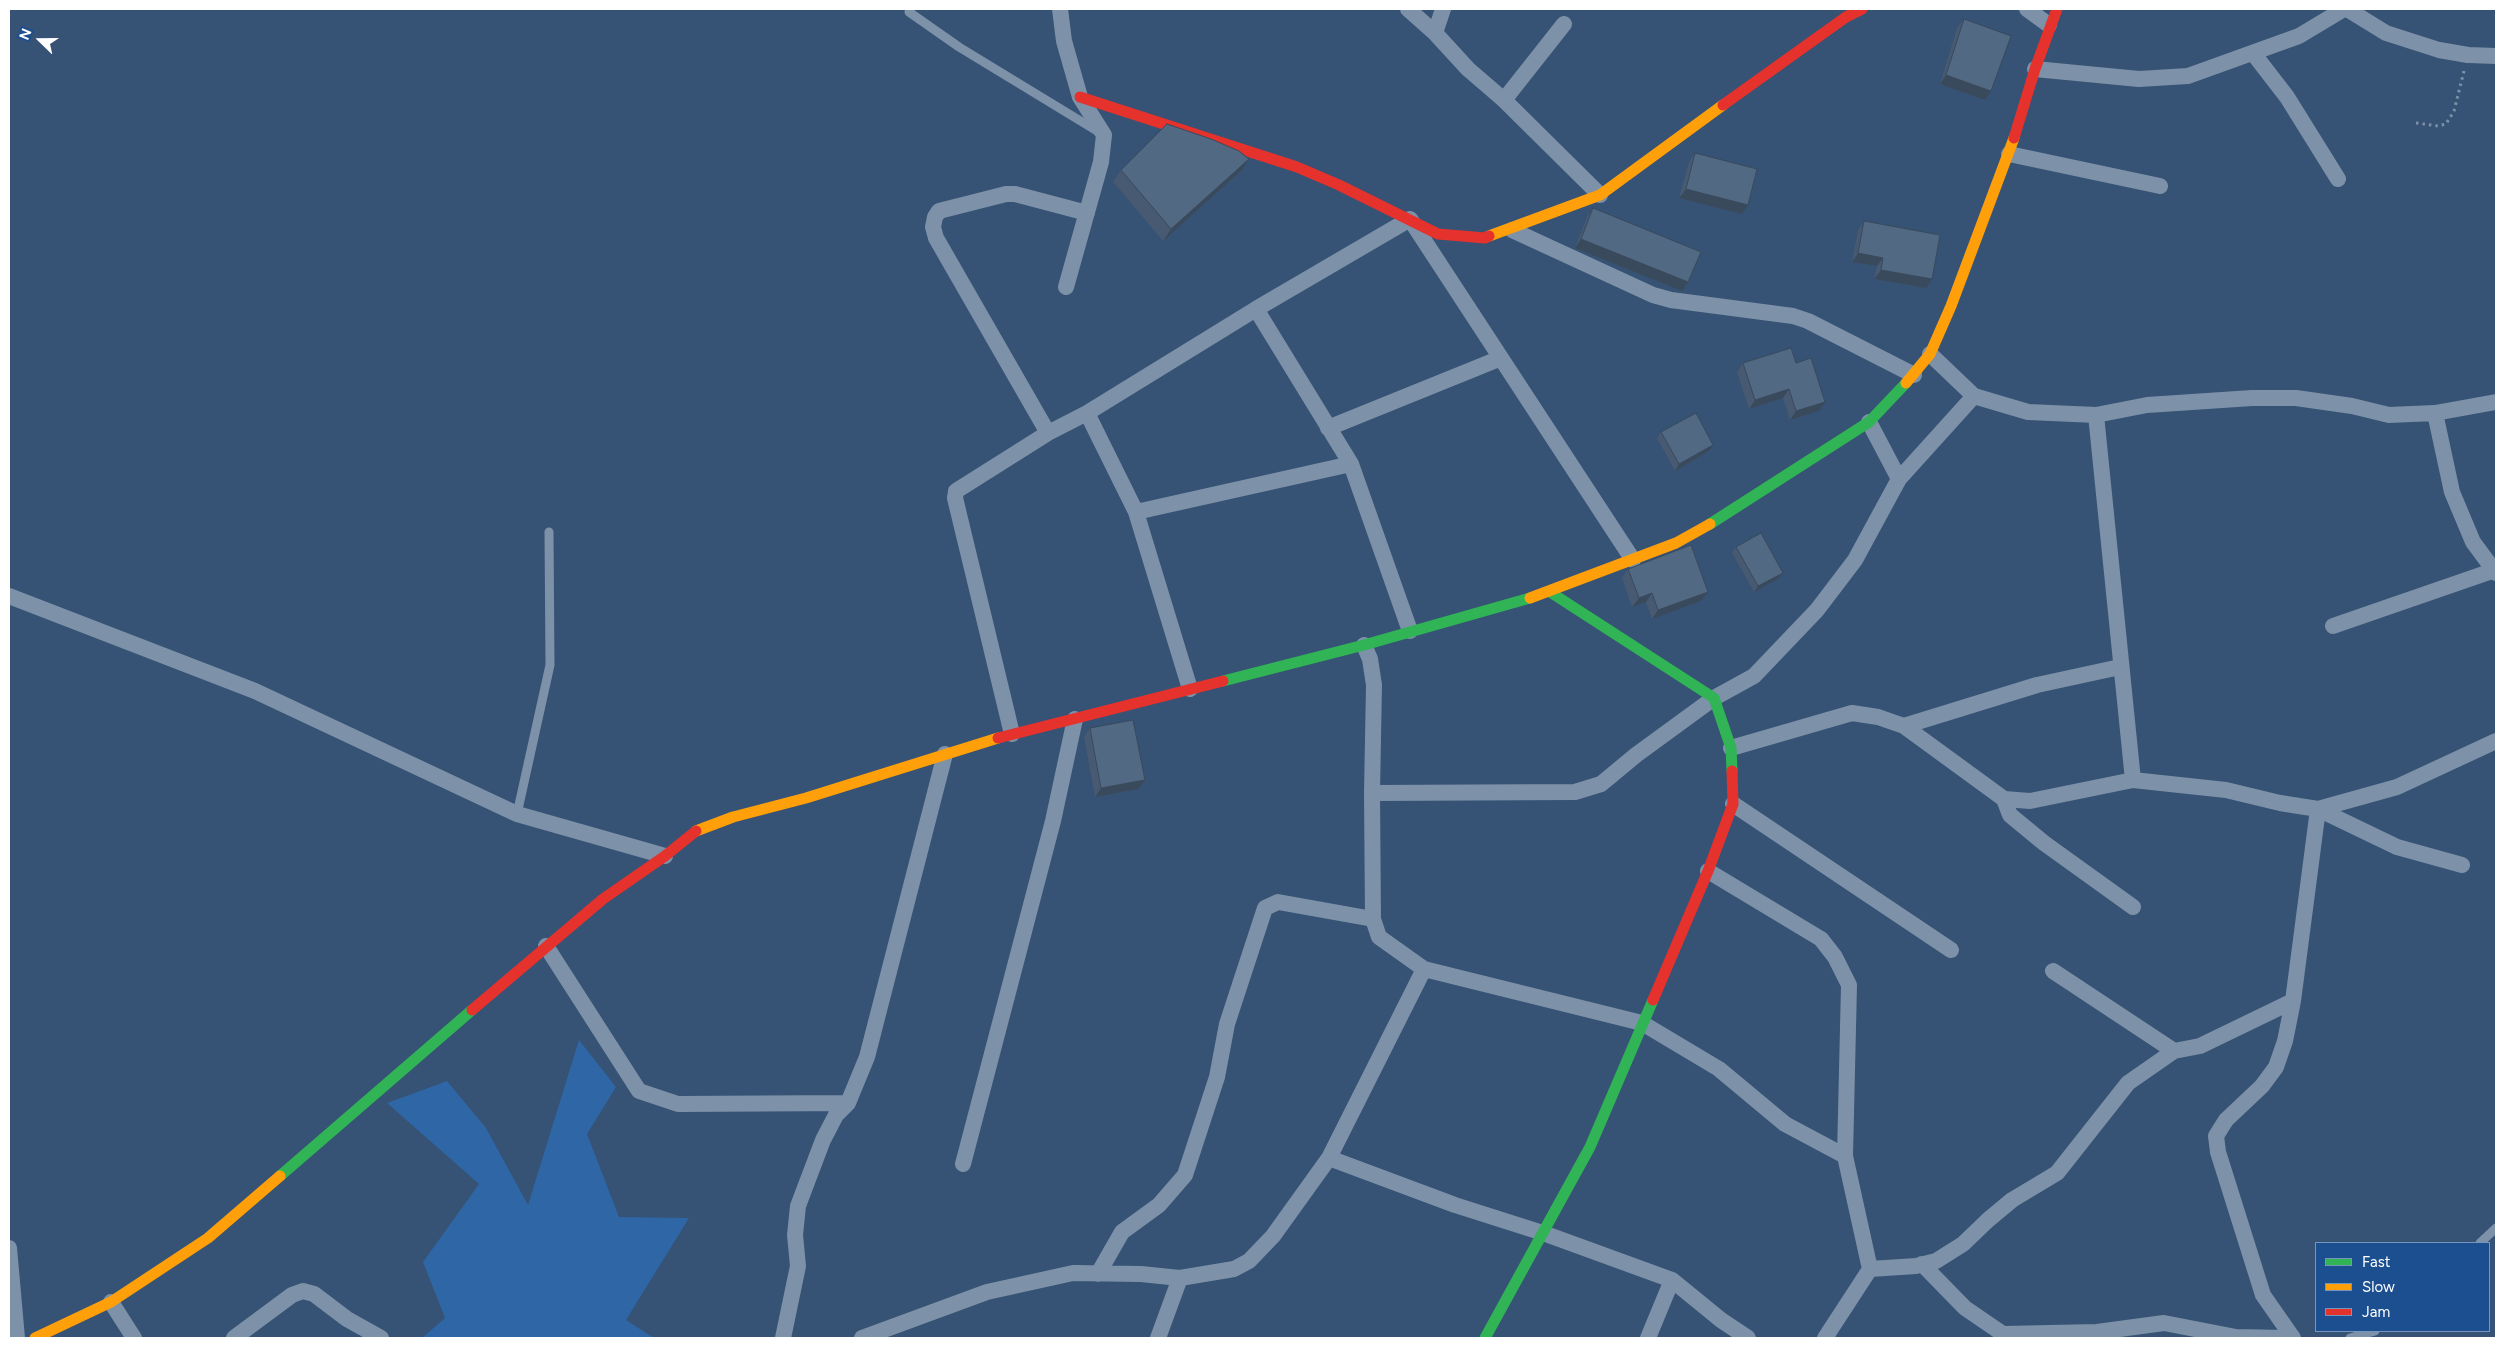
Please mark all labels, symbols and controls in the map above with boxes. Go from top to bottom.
north arrow [15,15,65,65]
text: N [16,26,36,42]
legend [2315,1242,2490,1332]
text: Fast [2362,1253,2390,1271]
text: Slow [2362,1278,2395,1296]
text: Jam [2362,1303,2390,1321]

